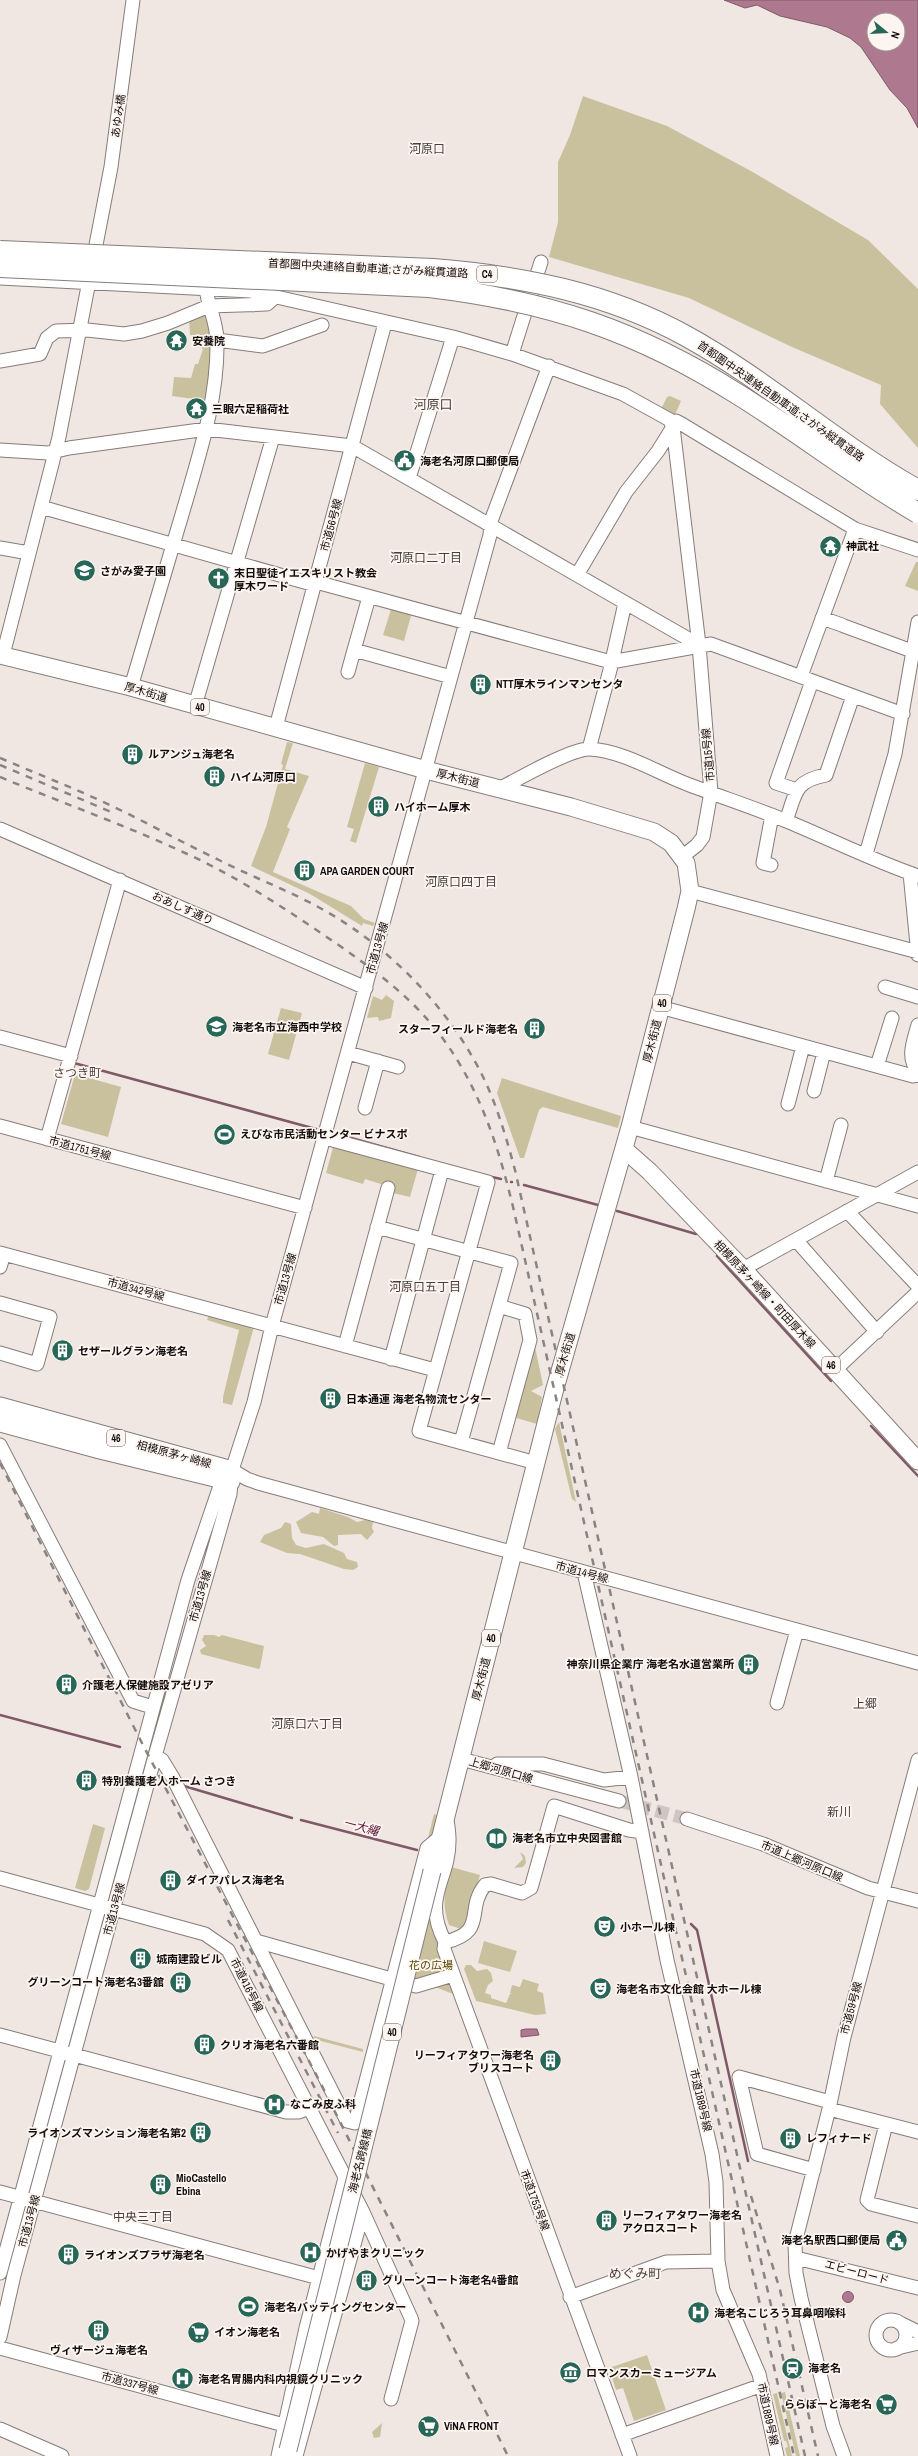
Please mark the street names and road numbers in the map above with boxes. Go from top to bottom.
street label: あゆみ橋 [108,93,128,139]
street label: 首都圏中央連絡自動車道;さがみ縦貫道路 [268,256,468,280]
road number: C4 [477,266,497,282]
street label: 首都圏中央連絡自動車道;さがみ縦貫道路 [695,338,867,464]
street label: 市道56号線 [317,497,345,553]
street label: 厚木街道 [123,679,169,705]
road number: 40 [191,699,209,715]
street label: 市道15号線 [699,727,717,783]
street label: 厚木街道 [435,766,481,790]
street label: おあしす通り [150,888,216,928]
street label: 市道13号線 [363,920,391,976]
road number: 40 [653,995,671,1011]
street label: 厚木街道 [640,1018,664,1064]
street label: 市道1751号線 [47,1133,113,1163]
street label: 相模原茅ヶ崎線・町田厚木線 [711,1237,819,1351]
street label: 市道13号線 [271,1251,299,1307]
street label: 市道342号線 [106,1275,166,1303]
street label: 厚木街道 [552,1331,578,1377]
road number: 46 [822,1357,840,1373]
road number: 46 [107,1430,125,1446]
street label: 相模原茅ヶ崎線 [135,1437,213,1471]
street label: 市道14号線 [554,1558,610,1586]
street label: 市道13号線 [186,1568,214,1624]
road number: 40 [482,1630,500,1646]
street label: 厚木街道 [469,1656,493,1702]
street label: 上郷河原口線 [467,1754,535,1786]
street label: 市道上郷河原口線 [759,1837,845,1885]
street label: 市道13号線 [100,1881,128,1937]
street label: 市道416号線 [227,1956,267,2014]
street label: 市道59号線 [837,1980,865,2036]
road number: 40 [383,2024,401,2040]
street label: 市道1889号線 [687,2067,715,2133]
street label: 海老名跨線橋 [345,2127,375,2195]
street label: 市道1753号線 [517,2167,553,2233]
street label: 市道13号線 [15,2193,43,2249]
street label: エビーロード [823,2257,891,2287]
street label: 市道337号線 [100,2369,160,2397]
street label: 市道1889号線 [754,2381,782,2447]

